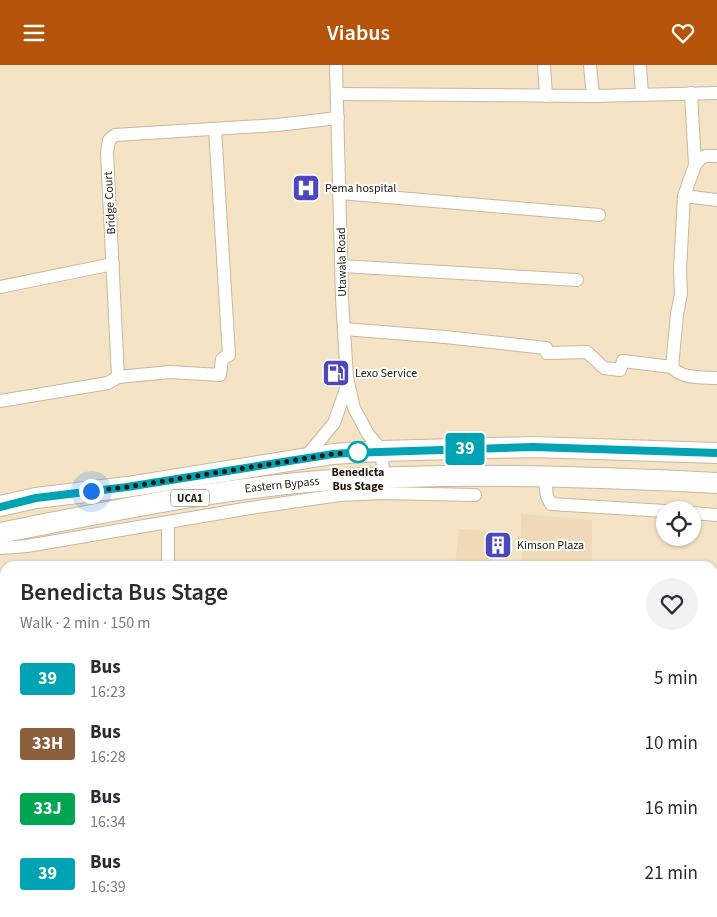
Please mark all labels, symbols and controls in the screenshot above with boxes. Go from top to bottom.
text: Viabus [327,17,390,49]
icon: menu [20,19,48,47]
icon: heart [669,19,697,47]
street label: Bridge Court [100,171,120,235]
hospital icon: Pema hospital [291,173,321,203]
place label: Pema hospital [325,180,396,197]
street label: Utawala Road [333,227,351,297]
fuel station icon: Lexo Service [321,358,351,388]
place label: Lexo Service [355,365,417,382]
line badge: 39 [442,433,488,465]
text: 39 [455,436,475,461]
marker: Benedicta Bus Stage [347,441,369,463]
place label: Benedicta Bus Stage [332,464,384,495]
street label: Eastern Bypass [244,473,320,497]
your location [79,479,104,504]
road number: UCA1 [171,489,209,507]
map controls [656,501,701,546]
button: locate [656,501,701,546]
building icon: Kimson Plaza [483,530,513,560]
place label: Kimson Plaza [517,537,584,554]
text: Benedicta Bus Stage [20,575,228,610]
button: heart [646,578,698,630]
text: Walk · 2 min · 150 m [20,612,151,634]
text: Bus [90,654,121,681]
text: 5 min [654,665,698,692]
text: 39 [38,666,57,691]
text: 16:23 [90,681,126,703]
text: Bus [90,719,121,746]
text: 10 min [644,730,698,757]
text: 33H [32,731,63,756]
text: 16:28 [90,746,126,768]
text: Bus [90,784,121,811]
text: 16 min [644,795,698,822]
text: 33J [33,796,62,821]
text: 16:34 [90,811,126,833]
text: Bus [90,849,121,876]
text: 21 min [644,860,698,887]
text: 39 [38,861,57,886]
text: 16:39 [90,876,126,898]

